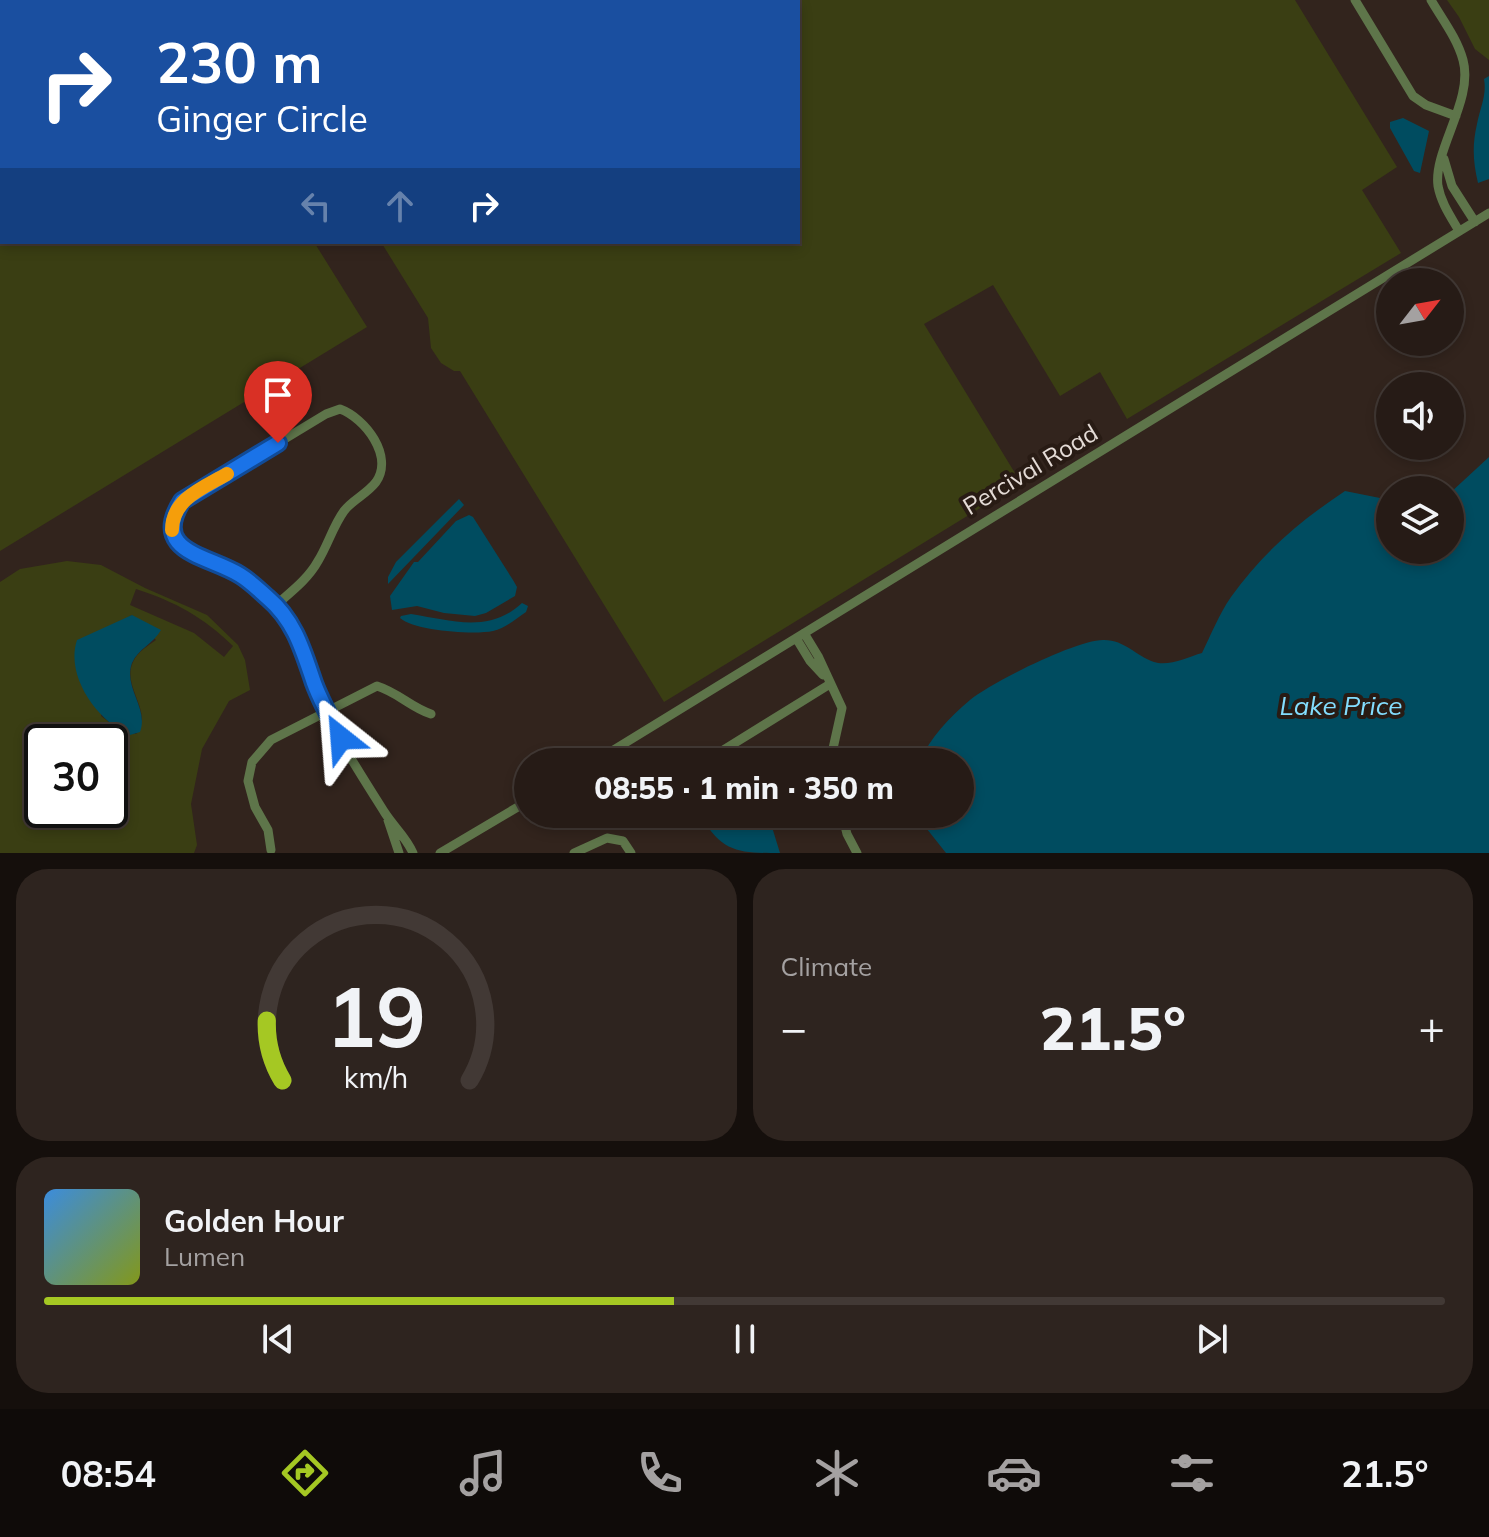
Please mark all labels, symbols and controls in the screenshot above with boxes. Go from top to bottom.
text: 230 m [156,27,323,97]
icon: right [24,32,128,136]
text: Ginger Circle [156,96,368,141]
icon: left [294,184,338,228]
icon: ahead [378,184,422,228]
icon: right [462,184,506,228]
north arrow [1376,268,1464,356]
map controls [1376,268,1464,564]
pin [244,361,312,443]
button: sound [1376,372,1464,460]
icon: arrive [256,373,300,417]
street label: Percival Road [957,417,1103,521]
button: layers [1376,476,1464,564]
water label: Lake Price [1280,689,1402,722]
position arrow [299,696,383,780]
speed limit sign: 30 [24,724,128,828]
text: 08:55 · 1 min · 350 m [594,769,894,807]
text: Climate [781,950,872,983]
text: 19 [326,963,426,1068]
text: 21.5° [1039,990,1186,1065]
text: − [781,1000,807,1055]
text: + [1419,1000,1445,1055]
text: km/h [344,1059,409,1095]
text: Golden Hour [164,1202,344,1240]
text: Lumen [164,1240,245,1273]
icon: previous [256,1317,300,1361]
icon: pause [723,1317,767,1361]
icon: next [1190,1317,1234,1361]
icon: directions [277,1445,333,1501]
icon: music [455,1445,511,1501]
icon: phone [632,1445,688,1501]
icon: climate [809,1445,865,1501]
icon: car [986,1445,1042,1501]
icon: filters [1164,1445,1220,1501]
text: 08:54 [61,1451,156,1496]
text: 21.5° [1341,1451,1428,1496]

